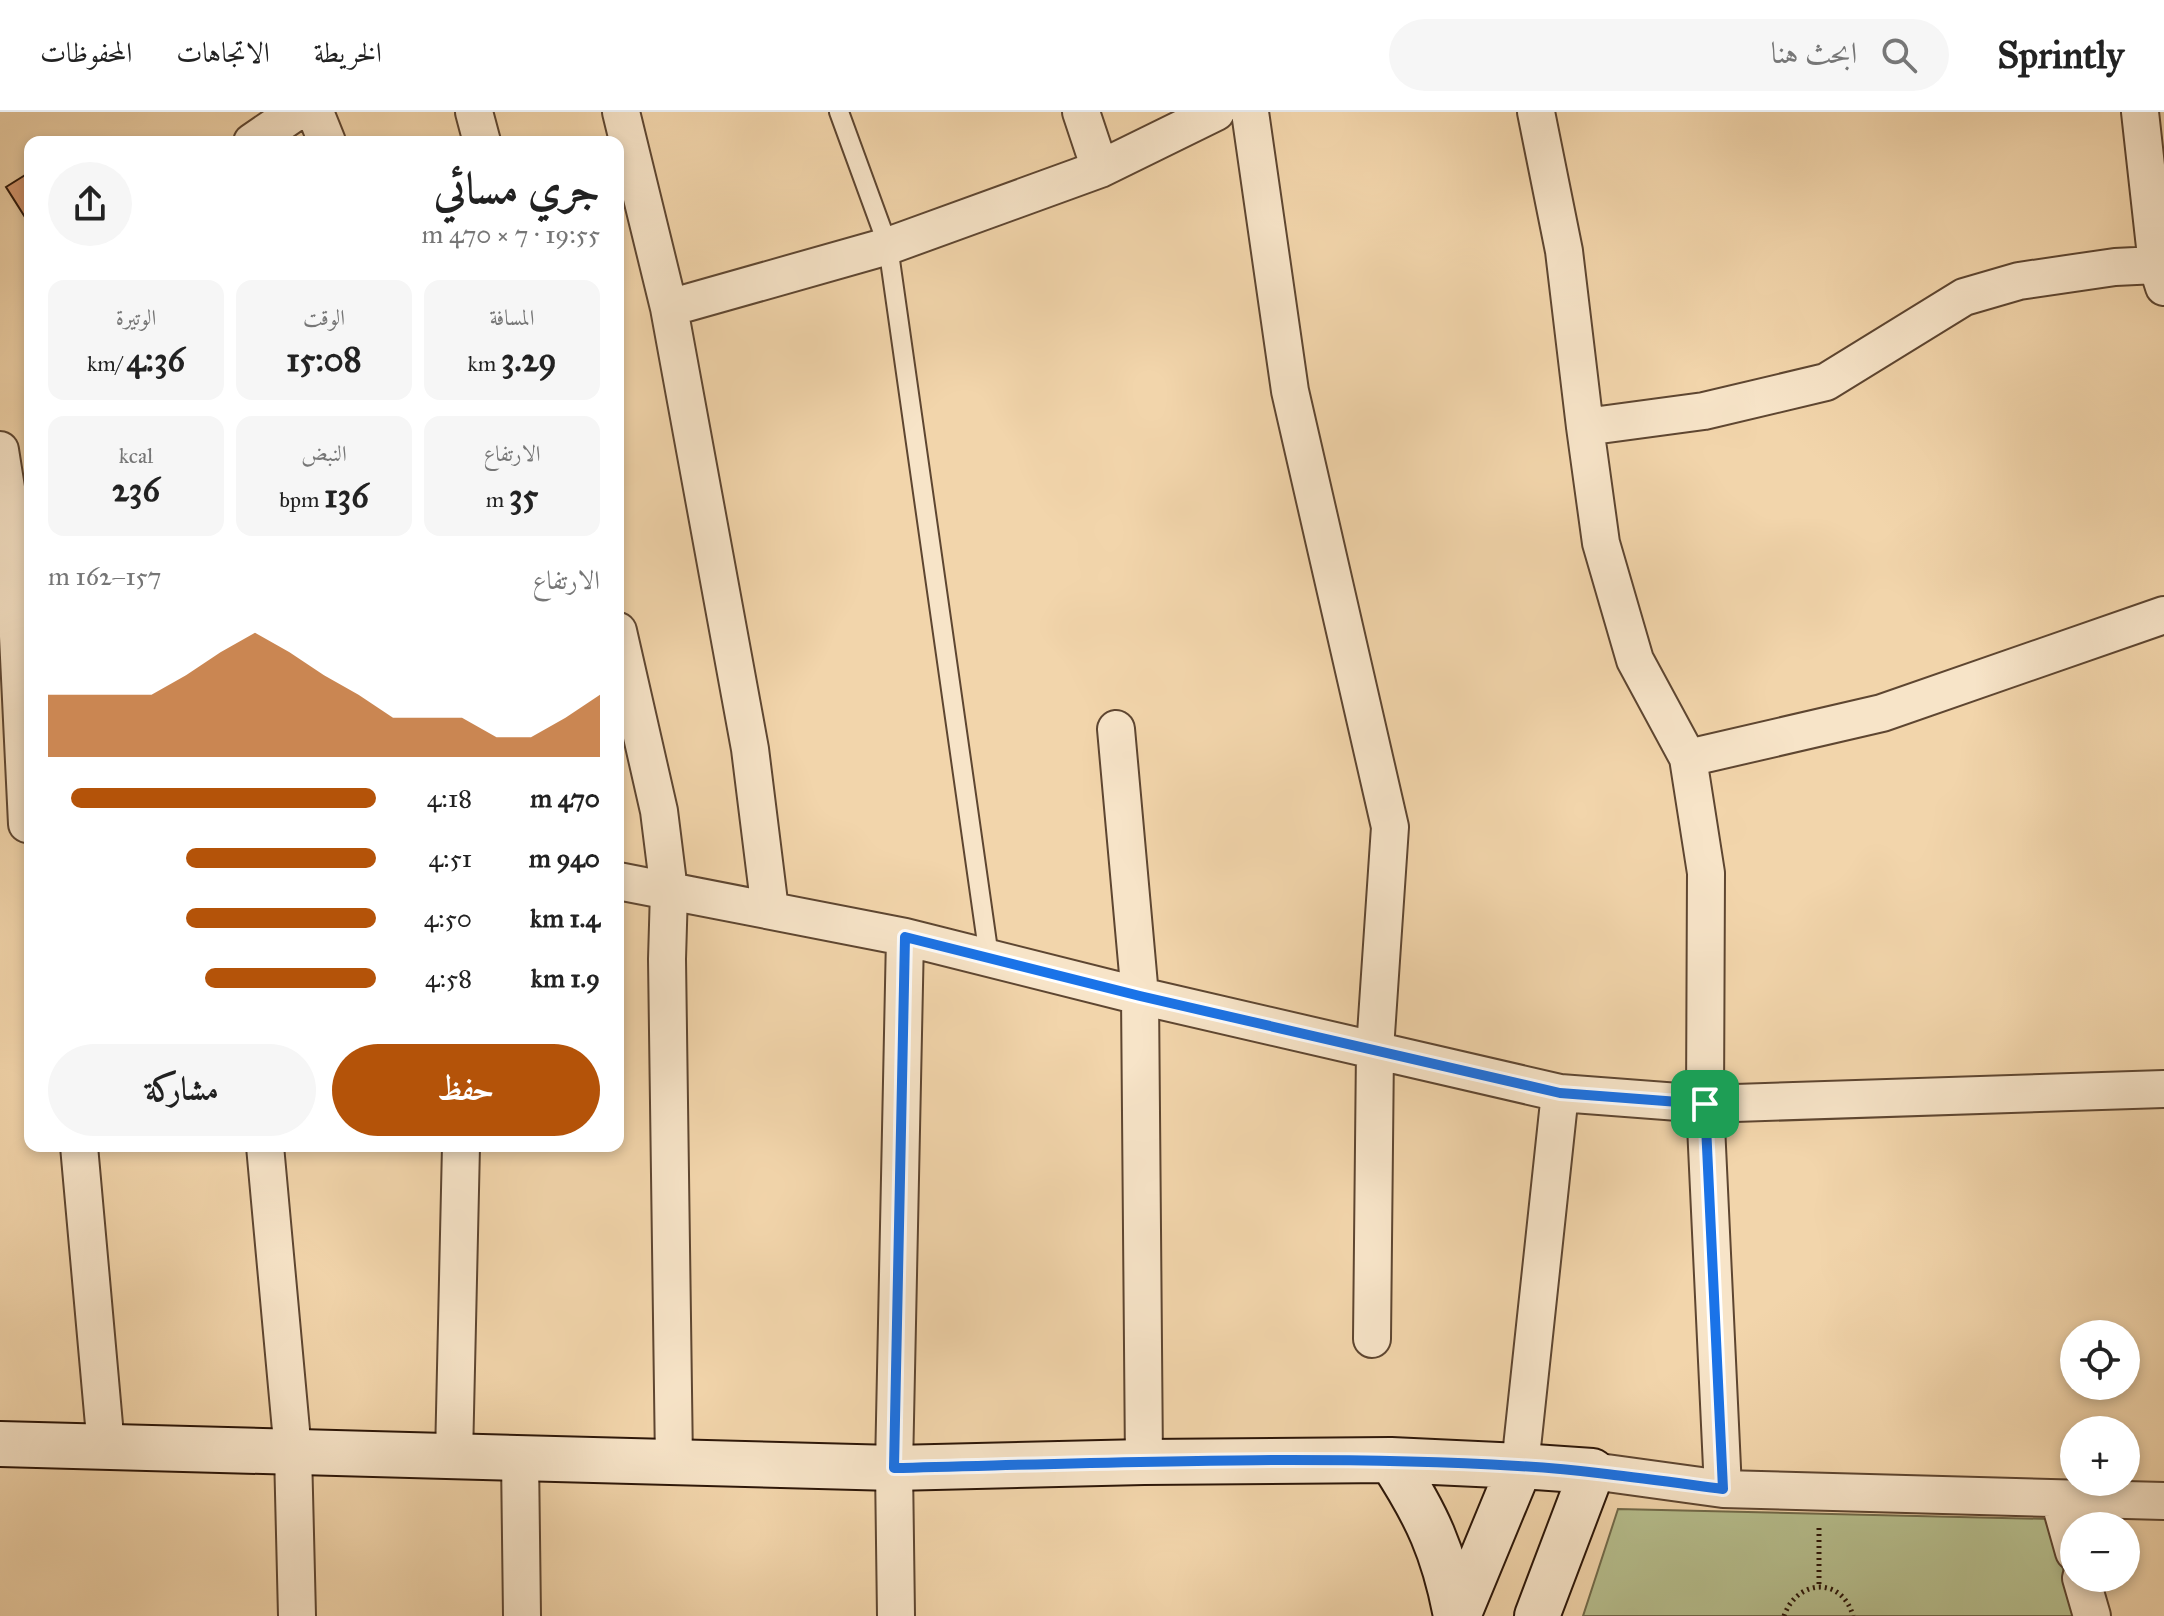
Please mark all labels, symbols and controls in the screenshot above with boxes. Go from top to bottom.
search box [1389,19,1949,91]
text: Sprintly [1997,32,2124,78]
icon: search [1877,33,1921,77]
text: المحفوظات [40,35,132,70]
text: الاتجاهات [176,35,270,70]
text: الخريطة [314,35,382,70]
text: ابحث هنا [1771,35,1857,71]
text: جري مسائي [434,161,600,215]
button: share [48,162,132,246]
text: 19:55 · 7 × 470 m [422,218,600,250]
text: الوتيرة [116,304,156,331]
text: الوقت [303,304,345,331]
text: المسافة [490,304,534,331]
text: 4:36 [126,339,185,380]
text: 15:08 [286,339,362,380]
text: 3.29 [501,339,557,380]
text: /km [87,350,126,377]
text: km [467,350,501,377]
text: النبض [301,440,347,467]
text: الارتفاع [483,440,541,467]
text: kcal [119,442,153,469]
text: 236 [112,469,160,510]
text: 136 [324,475,369,516]
text: 35 [509,475,538,516]
text: bpm [279,486,324,513]
text: m [486,486,509,513]
text: 157–162 m [48,560,161,592]
text: الارتفاع [533,564,600,596]
text: 4:18 [427,782,472,814]
text: 470 m [530,782,600,814]
text: 4:51 [429,842,472,874]
text: 940 m [529,842,600,874]
text: 4:50 [424,902,472,934]
text: 1.4 km [530,902,600,934]
text: 4:58 [425,962,472,994]
text: 1.9 km [531,962,600,994]
button: مشاركة [48,1044,316,1136]
button: حفظ [332,1044,600,1136]
pin [1671,1070,1739,1138]
icon: arrive [1683,1082,1727,1126]
map controls [2060,1320,2140,1592]
button: locate [2060,1320,2140,1400]
button: + [2060,1416,2140,1496]
button: − [2060,1512,2140,1592]

